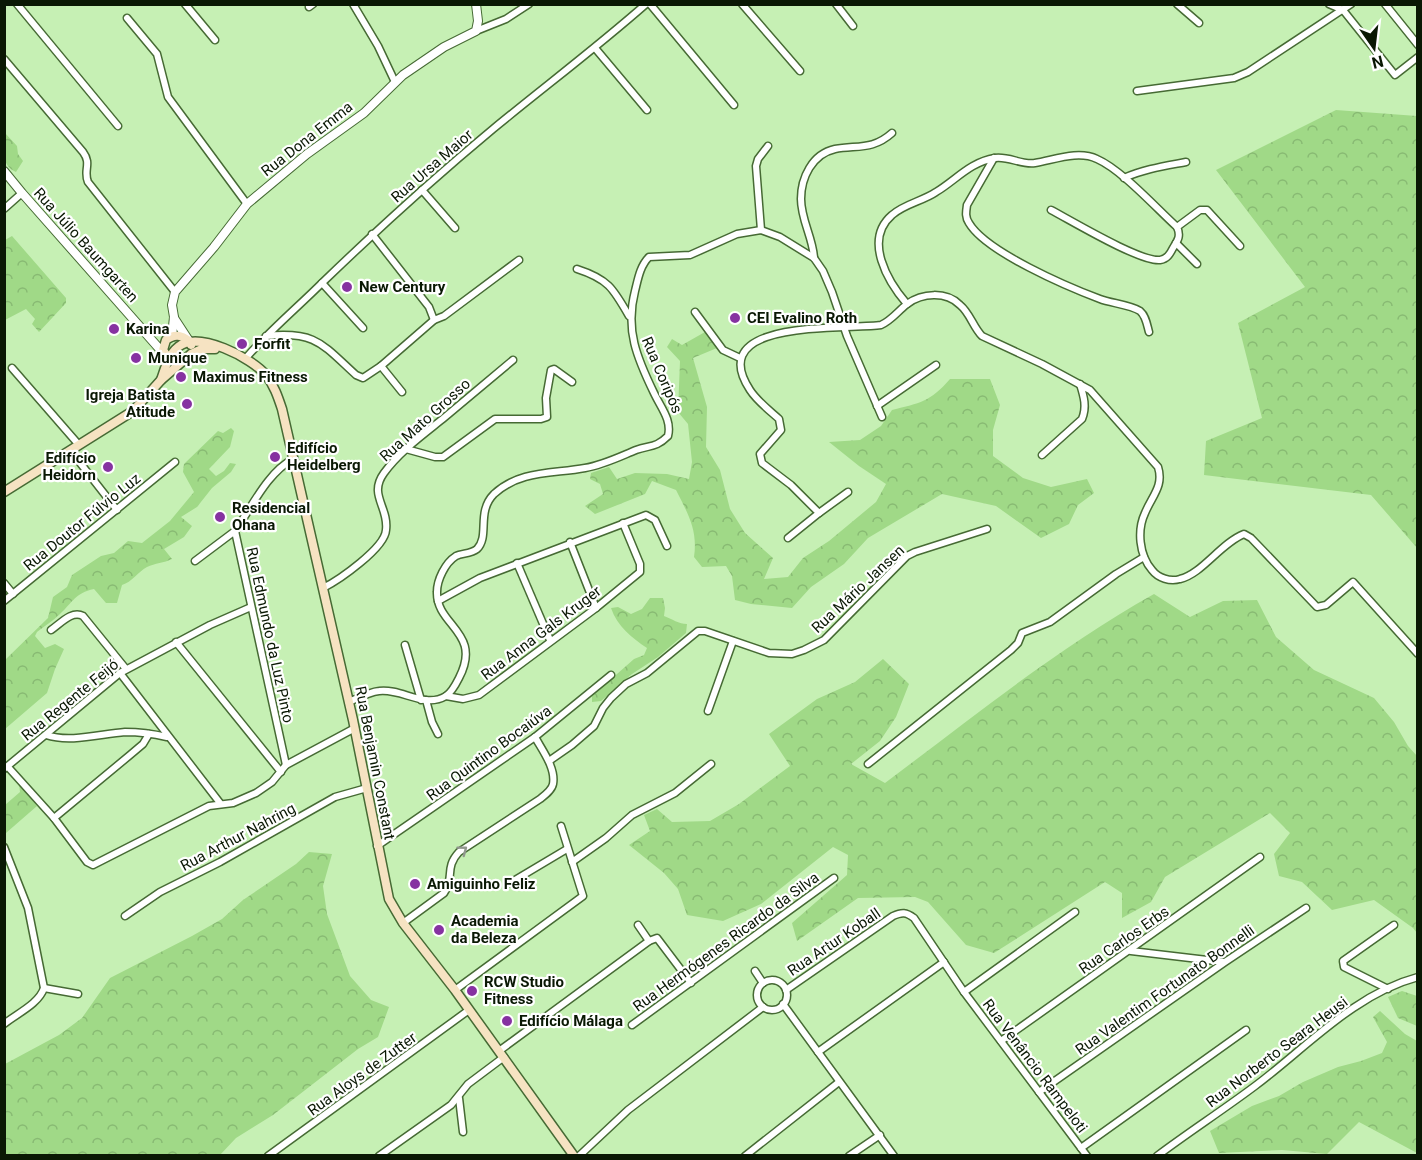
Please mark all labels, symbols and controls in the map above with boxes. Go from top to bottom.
north arrow [1344,18,1404,78]
text: N [1370,51,1385,73]
street label: Rua Dona Emma [258,98,356,180]
street label: Rua Ursa Maior [387,126,477,206]
street label: Rua Júlio Baumgarten [30,184,142,306]
place label: New Century [359,278,446,296]
marker: New Century [340,280,354,294]
place label: CEI Evalino Roth [747,309,857,327]
marker: CEI Evalino Roth [728,311,742,325]
place label: Karina [126,320,169,338]
marker: Karina [107,322,121,336]
street label: Rua Coripós [638,334,686,416]
place label: Forfit [254,335,290,353]
marker: Forfit [235,337,249,351]
place label: Munique [148,349,207,367]
marker: Munique [129,351,143,365]
place label: Maximus Fitness [193,368,308,386]
marker: Maximus Fitness [174,370,188,384]
street label: Rua Mato Grosso [376,375,474,465]
place label: Igreja Batista Atitude [85,386,175,421]
marker: Igreja Batista Atitude [180,397,194,411]
place label: Edifício Heidelberg [287,439,361,474]
place label: Edifício Heidorn [43,449,96,484]
marker: Edifício Heidelberg [268,450,282,464]
marker: Edifício Heidorn [101,460,115,474]
street label: Rua Doutor Fúlvio Luz [20,469,144,575]
place label: Residencial Ohana [232,499,310,534]
marker: Residencial Ohana [213,510,227,524]
street label: Rua Mário Jansen [808,541,908,637]
street label: Rua Edmundo da Luz Pinto [243,546,297,724]
street label: Rua Anna Gals Kruger [478,582,604,684]
street label: Rua Regente Feijó [18,655,122,745]
street label: Rua Benjamin Constant [351,685,399,841]
street label: Rua Quintino Bocaiúva [423,702,555,804]
street label: Rua Arthur Nahring [178,799,298,875]
one-way arrow [456,847,467,858]
street label: Rua Hermógenes Ricardo da Silva [630,868,822,1016]
place label: Amiguinho Feliz [427,875,536,893]
marker: Amiguinho Feliz [408,877,422,891]
street label: Rua Carlos Erbs [1075,902,1173,978]
street label: Rua Artur Koball [784,904,884,980]
place label: Academia da Beleza [451,912,518,947]
street label: Rua Valentim Fortunato Bonnelli [1072,921,1258,1059]
marker: Academia da Beleza [432,923,446,937]
place label: RCW Studio Fitness [484,973,564,1008]
marker: RCW Studio Fitness [465,984,479,998]
street label: Rua Norberto Seara Heusi [1203,993,1351,1111]
street label: Rua Venâncio Rampeloti [979,996,1091,1136]
place label: Edifício Málaga [519,1012,623,1030]
marker: Edifício Málaga [500,1014,514,1028]
street label: Rua Aloys de Zutter [304,1029,420,1119]

